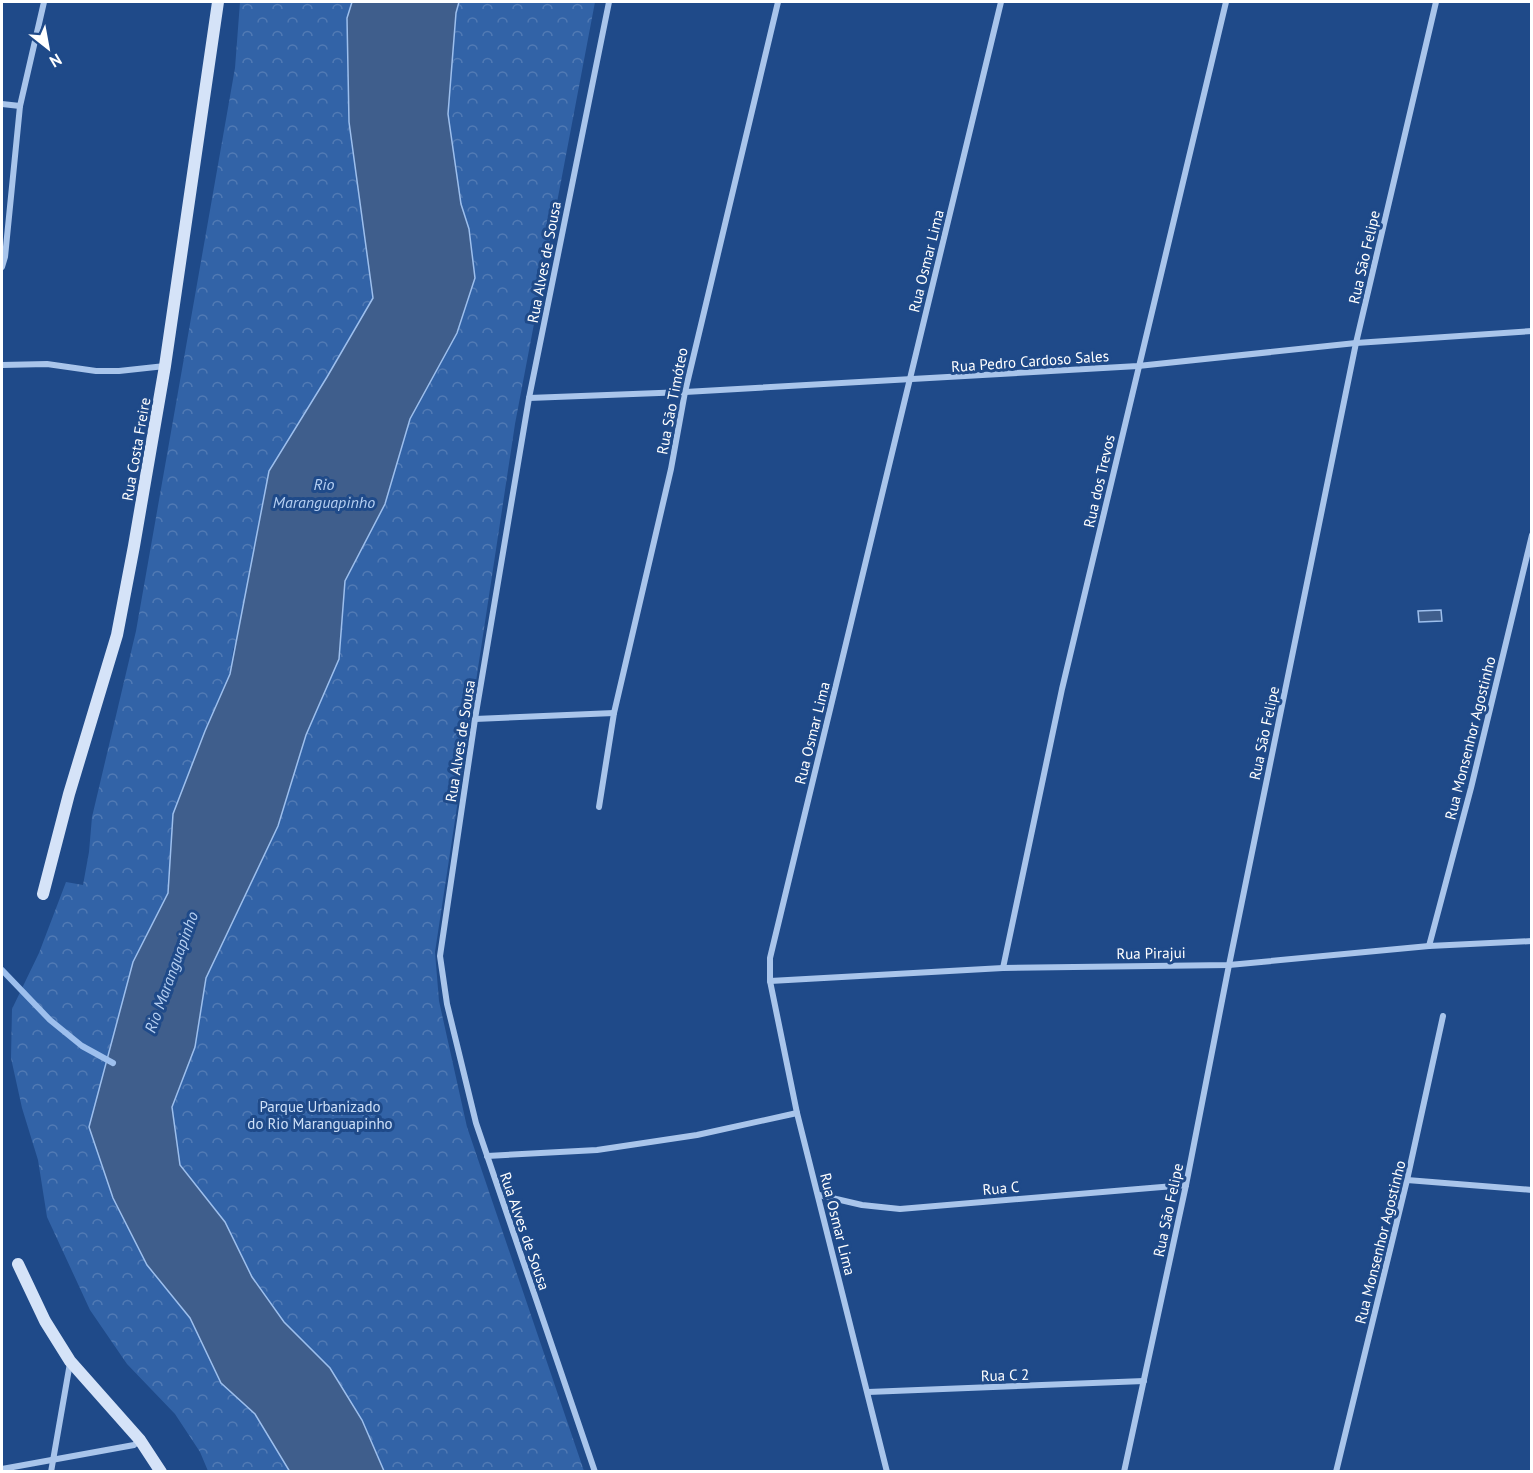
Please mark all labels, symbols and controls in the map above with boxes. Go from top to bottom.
north arrow [18,18,78,78]
text: N [46,50,65,72]
street label: Rua Alves de Sousa [523,200,565,324]
street label: Rua Osmar Lima [904,208,948,314]
street label: Rua São Felipe [1344,208,1384,306]
street label: Rua São Timóteo [652,346,692,456]
street label: Rua Pedro Cardoso Sales [951,346,1109,376]
street label: Rua Costa Freire [118,396,154,502]
street label: Rua dos Trevos [1079,433,1119,529]
water label: Rio Maranguapinho [273,474,375,512]
street label: Rua Monsenhor Agostinho [1440,654,1500,822]
street label: Rua Alves de Sousa [441,679,479,803]
street label: Rua Osmar Lima [790,680,834,786]
street label: Rua São Felipe [1245,684,1283,782]
water label: Rio Maranguapinho [140,909,202,1035]
street label: Rua Pirajui [1116,943,1186,963]
park label: Parque Urbanizado do Rio Maranguapinho [247,1097,393,1133]
street label: Rua Monsenhor Agostinho [1350,1158,1410,1326]
street label: Rua São Felipe [1149,1161,1187,1259]
street label: Rua Alves de Sousa [496,1170,554,1292]
street label: Rua Osmar Lima [816,1171,860,1277]
street label: Rua C [982,1177,1020,1199]
street label: Rua C 2 [980,1365,1030,1385]

